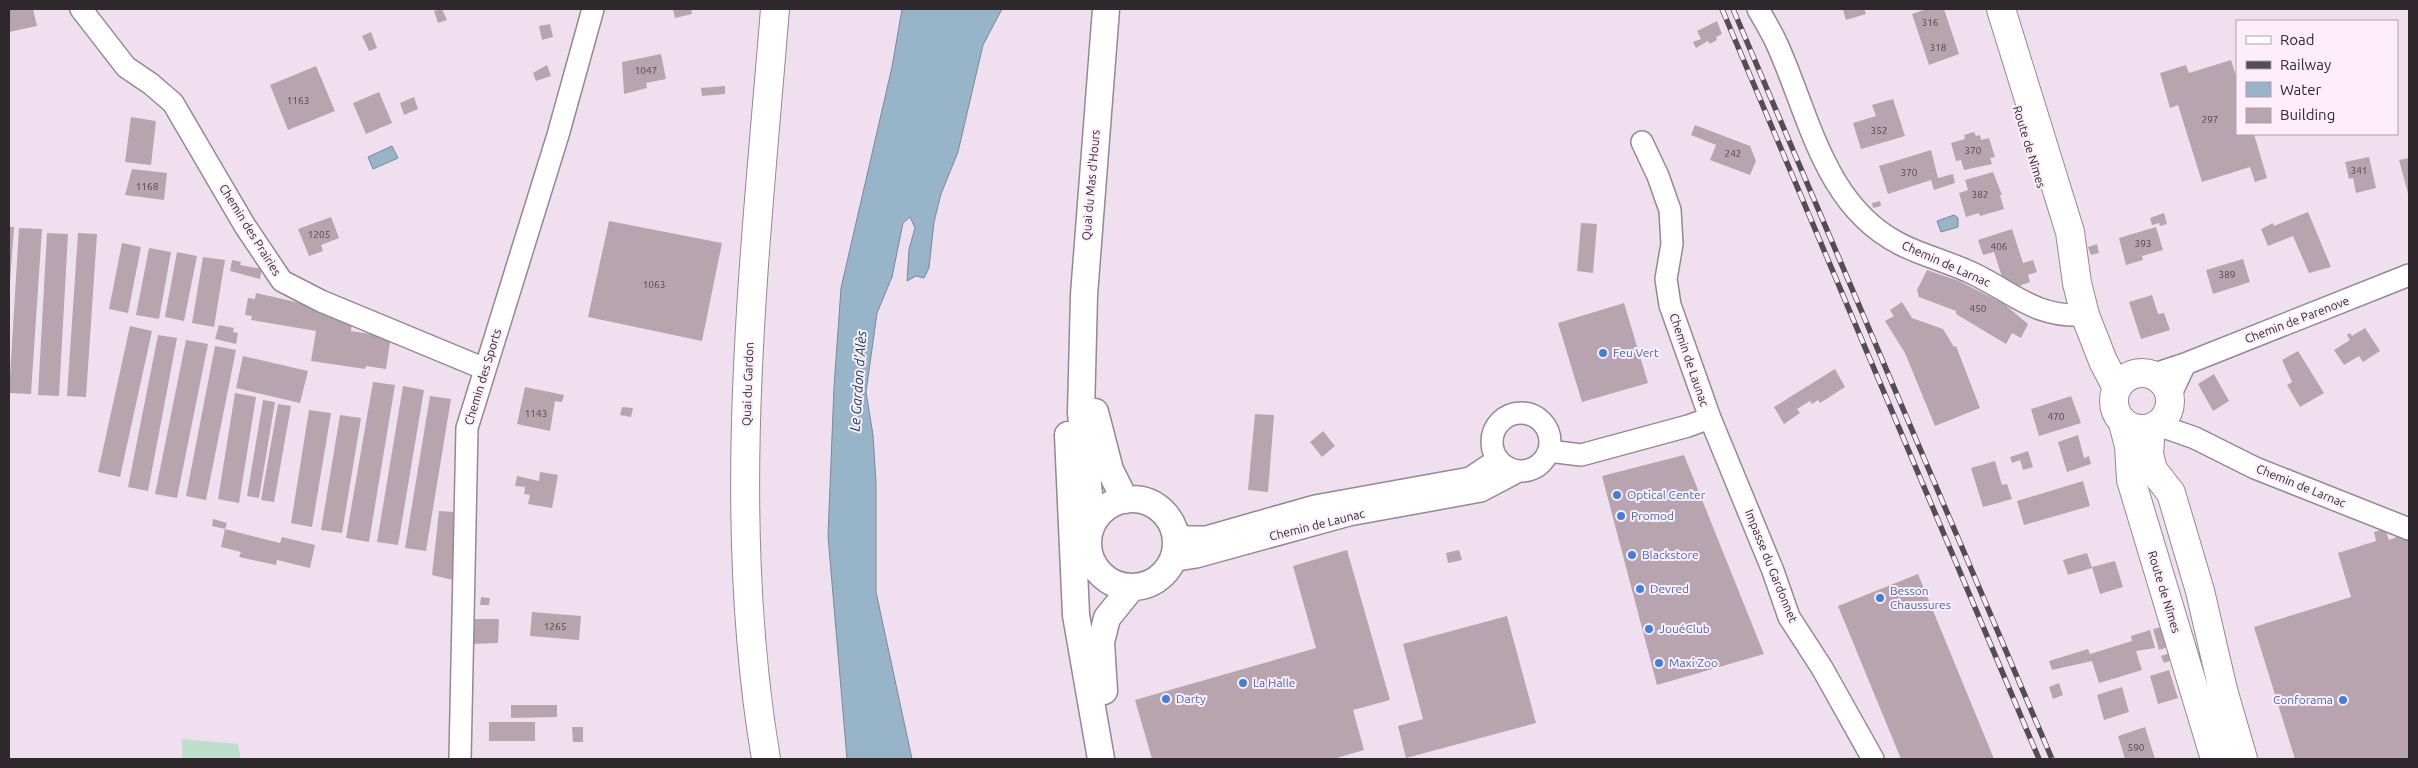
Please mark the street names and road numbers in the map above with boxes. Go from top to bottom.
street label: Route de Nîmes [2011,104,2048,190]
street label: Quai du Mas d'Hours [1079,129,1102,241]
street label: Chemin des Prairies [217,182,284,278]
street label: Chemin de Larnac [1900,238,1993,289]
street label: Chemin de Parenove [2243,294,2351,345]
street label: Chemin de Launac [1667,311,1712,409]
street label: Chemin des Sports [462,327,503,427]
street label: Quai du Gardon [740,342,755,426]
street label: Chemin de Larnac [2254,462,2348,510]
street label: Chemin de Launac [1268,506,1366,543]
street label: Impasse du Gardonnet [1743,507,1800,624]
street label: Route de Nîmes [2146,549,2183,635]

